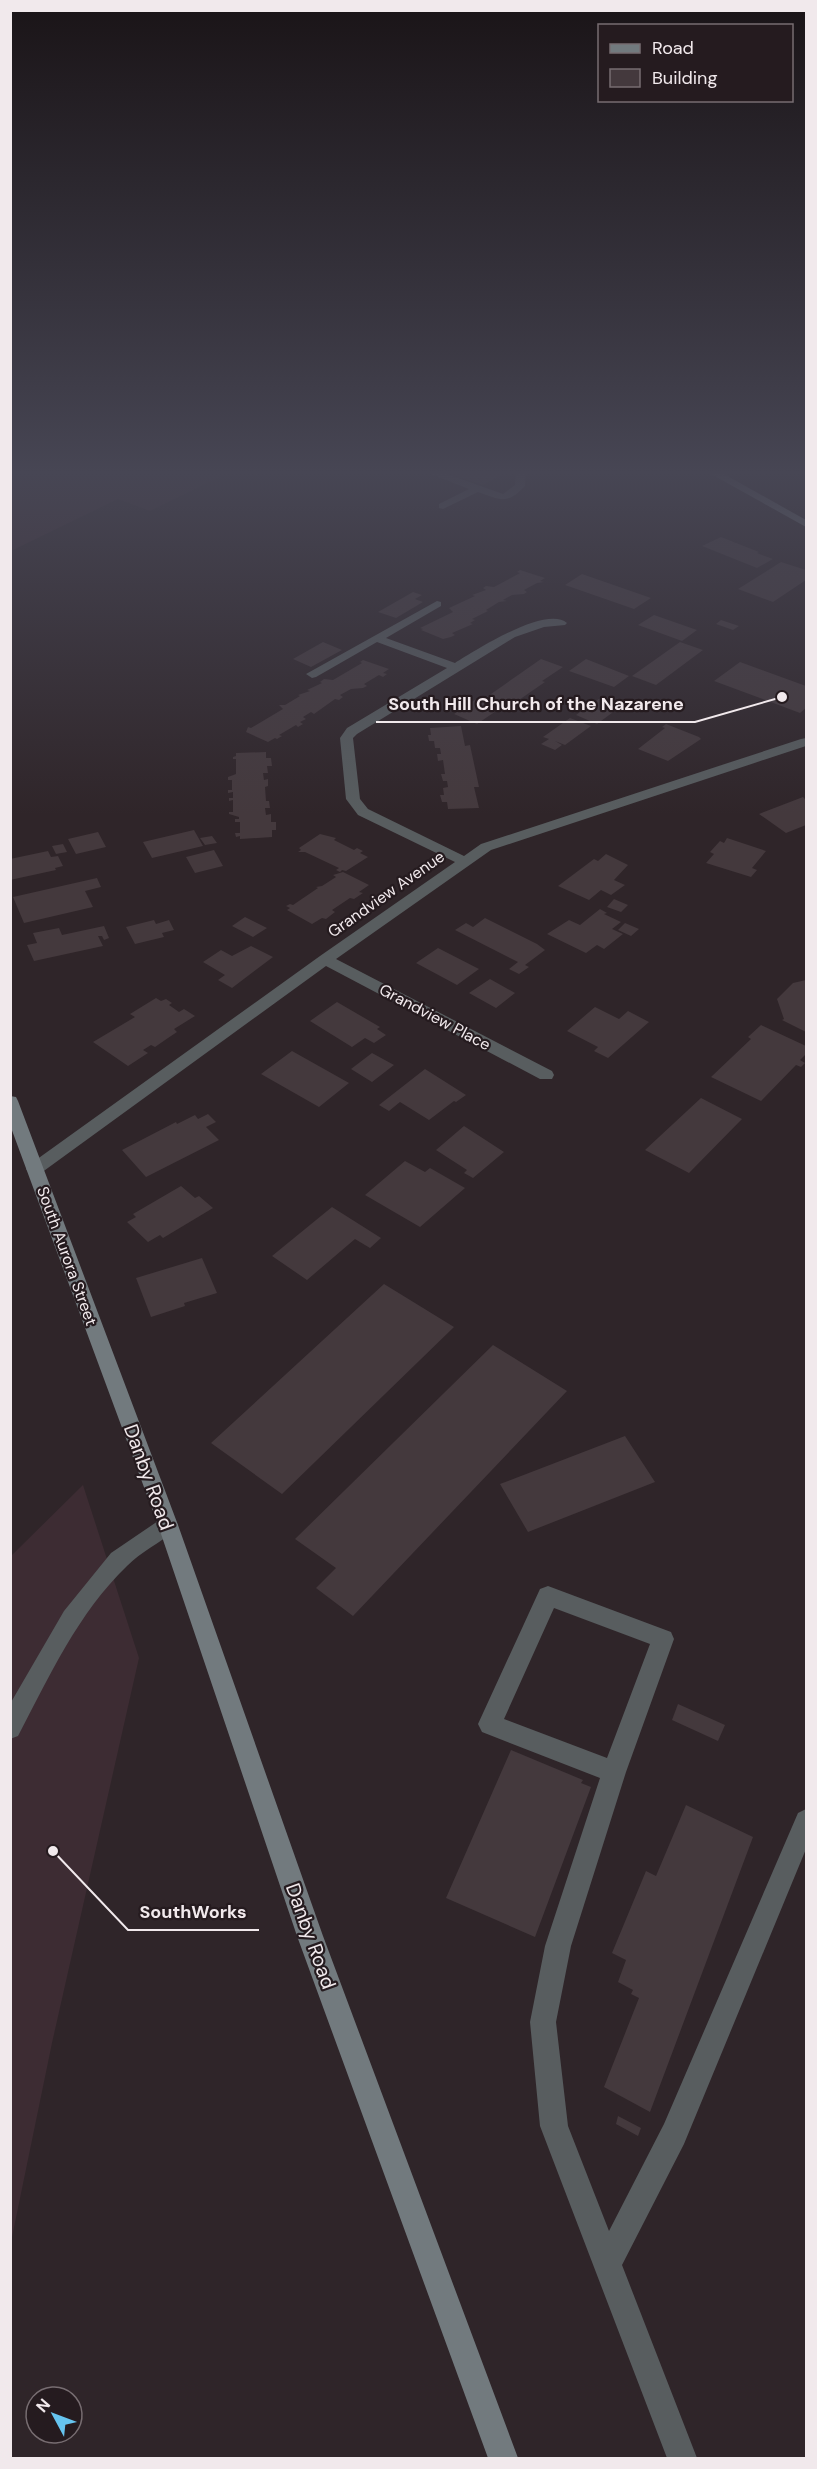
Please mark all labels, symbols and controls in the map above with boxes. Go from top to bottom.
legend [598,24,793,102]
text: Road [652,36,694,60]
text: Building [652,66,717,90]
callout: South Hill Church of the Nazarene [376,686,695,722]
text: South Hill Church of the Nazarene [388,692,684,716]
street label: Grandview Avenue [324,846,448,942]
street label: Grandview Place [376,979,494,1055]
street label: South Aurora Street [32,1184,102,1328]
street label: Danby Road [118,1420,180,1534]
street label: Danby Road [280,1879,342,1993]
callout: SouthWorks [128,1894,259,1930]
text: SouthWorks [139,1900,247,1924]
north arrow [24,2385,84,2445]
text: N [31,2394,55,2417]

